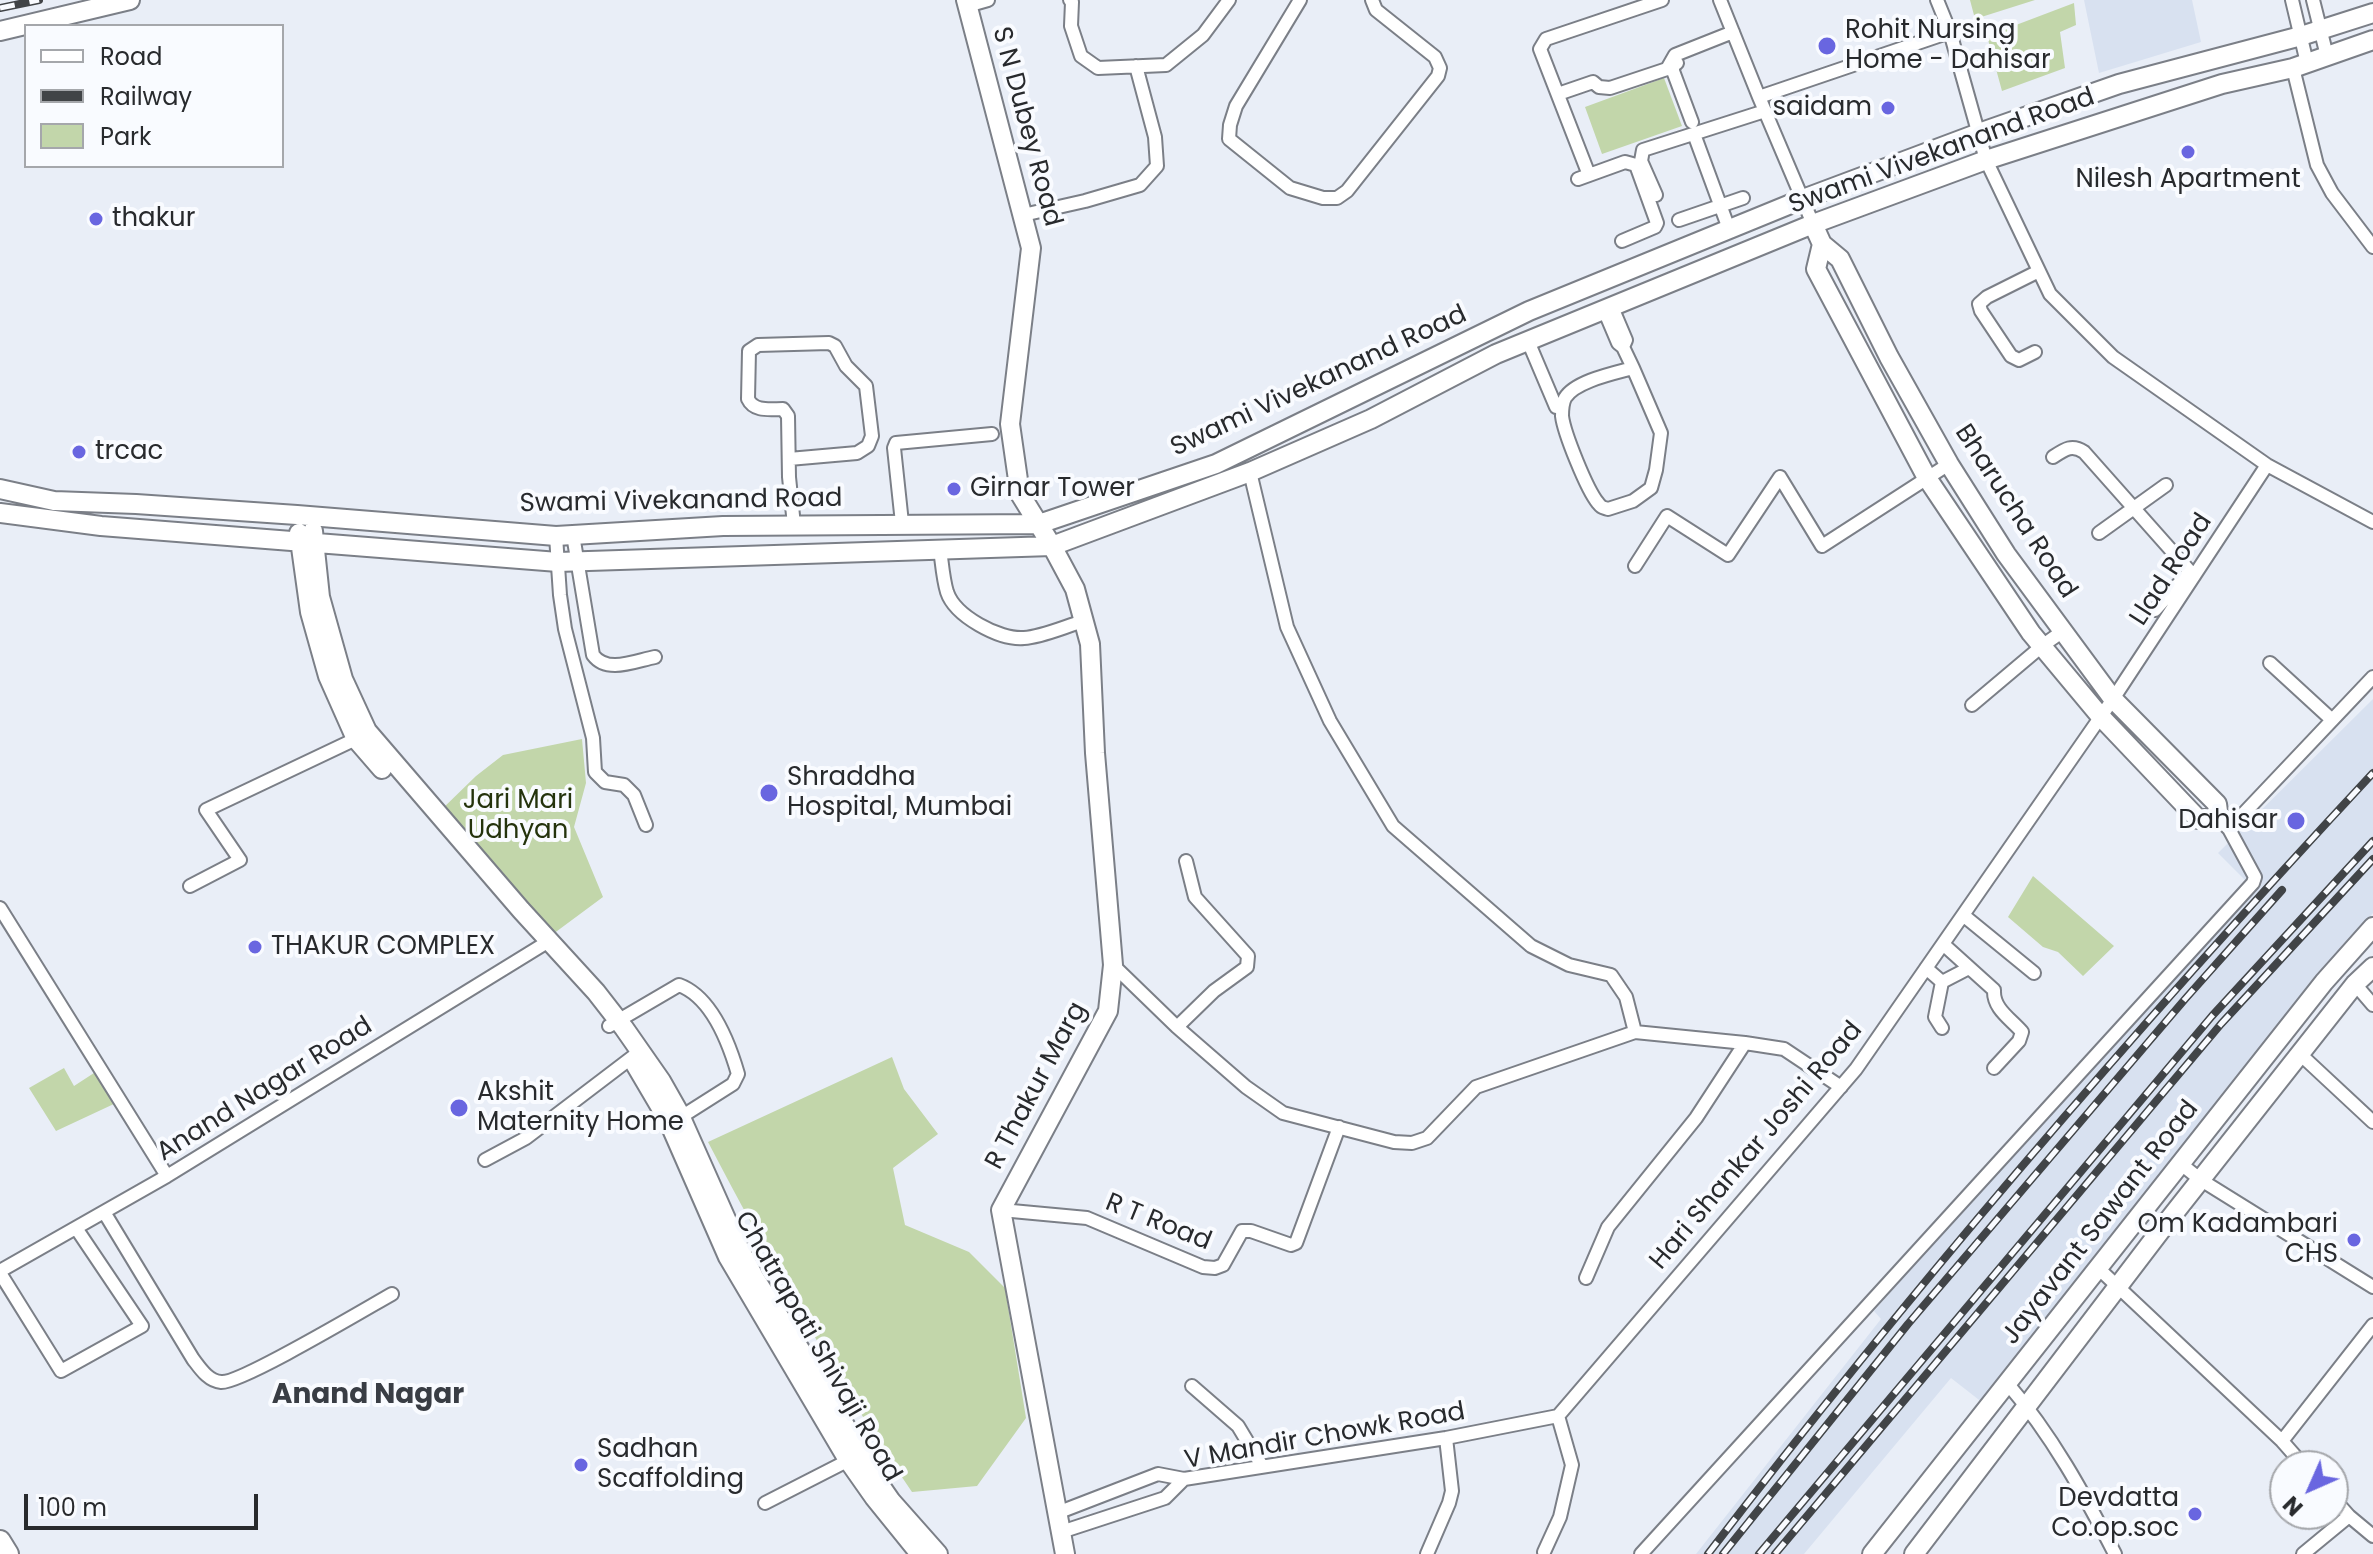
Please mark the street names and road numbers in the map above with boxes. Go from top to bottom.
street label: S N Dubey Road [984,24,1068,230]
street label: Swami Vivekanand Road [1785,82,2099,222]
street label: Swami Vivekanand Road [1166,300,1472,464]
street label: Bharucha Road [1947,419,2083,605]
street label: Swami Vivekanand Road [519,484,843,520]
street label: Llad Road [2124,508,2220,632]
street label: R Thakur Marg [980,997,1094,1175]
street label: Anand Nagar Road [152,1011,378,1169]
street label: Hari Shankar Joshi Road [1644,1016,1870,1276]
street label: Jayavant Sawant Road [1996,1095,2206,1351]
street label: R T Road [1101,1188,1215,1258]
street label: Chatrapati Shivaji Road [727,1206,907,1488]
street label: V Mandir Chowk Road [1182,1397,1468,1477]

